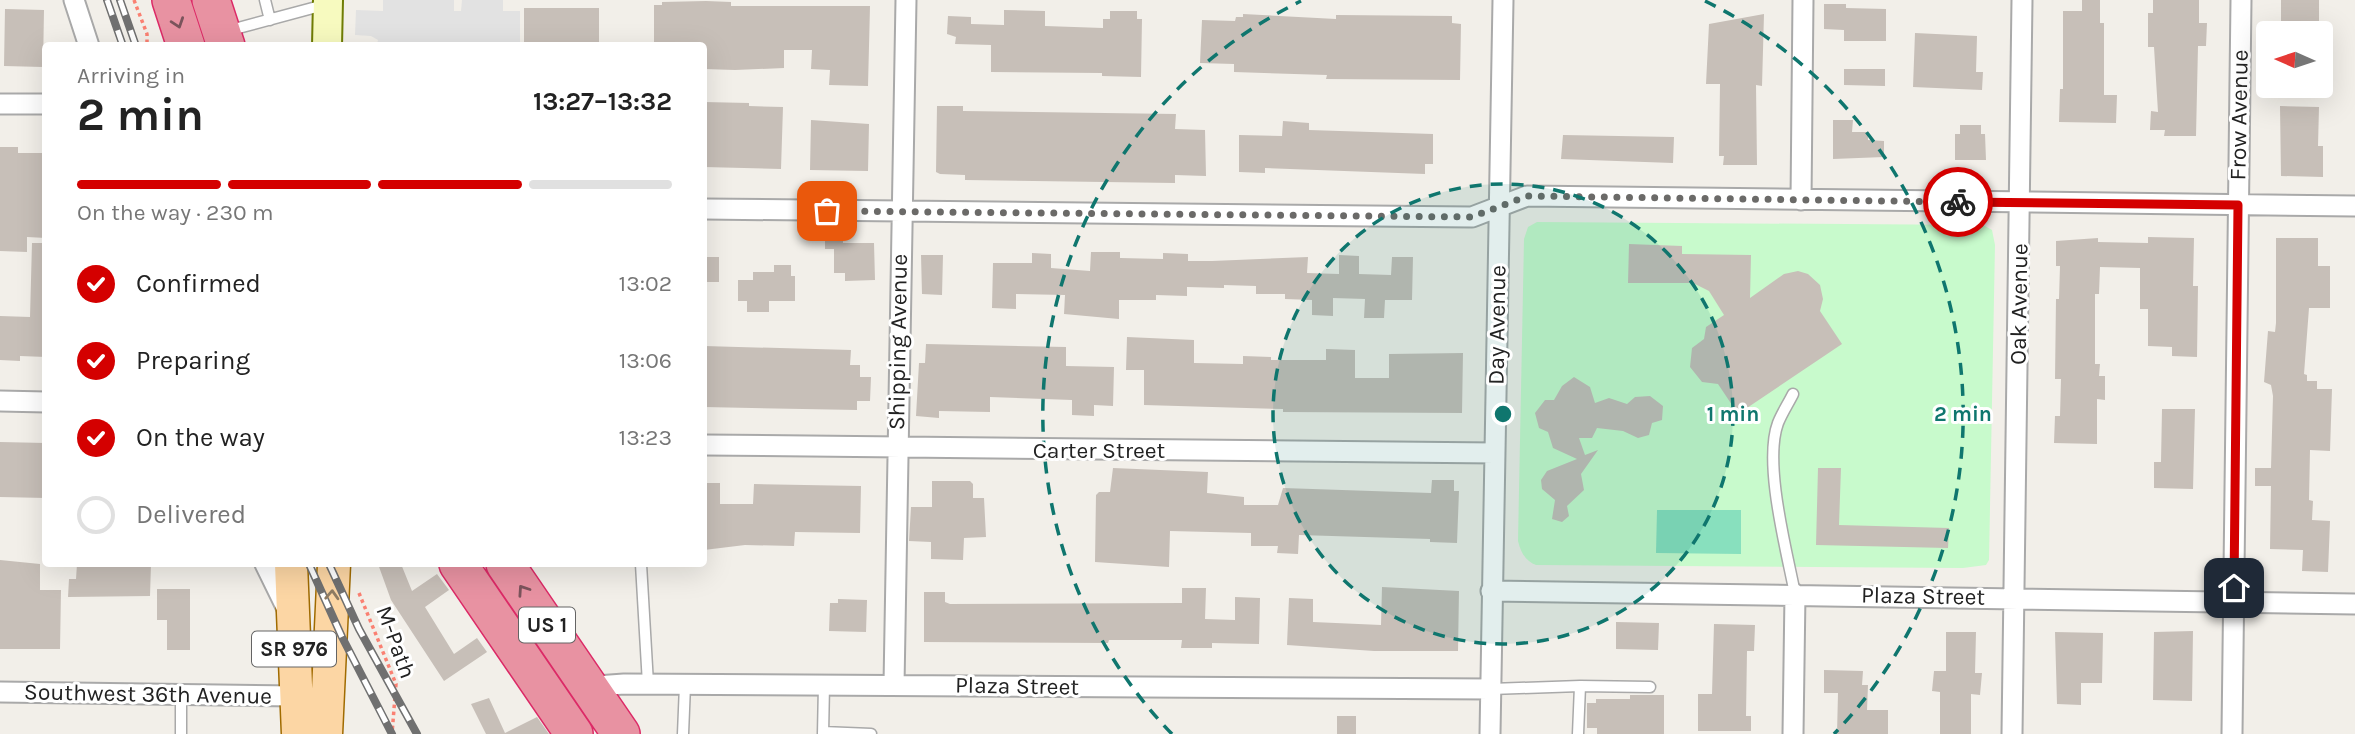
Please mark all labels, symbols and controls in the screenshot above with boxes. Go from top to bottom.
one-way arrow [170,16,184,28]
north arrow [2256,21,2333,98]
map controls [2256,21,2333,98]
street label: Frow Avenue [2224,49,2254,181]
text: Arriving in [77,62,185,89]
text: 13:27–13:32 [533,86,672,117]
text: 2 min [77,88,204,142]
courier [1923,167,1993,237]
pin [797,181,857,241]
icon: bike [1939,183,1977,221]
icon: bag [808,192,846,230]
text: On the way · 230 m [77,199,274,226]
street label: Oak Avenue [2004,243,2034,365]
street label: Shipping Avenue [883,254,913,430]
icon: check [77,265,115,303]
street label: Day Avenue [1482,265,1512,385]
text: Confirmed [136,268,261,299]
text: 13:02 [619,270,672,297]
icon: check [77,342,115,380]
text: Preparing [136,345,250,376]
text: 13:06 [619,347,672,374]
centre of rings [1491,402,1515,426]
text: 1 min [1707,402,1759,426]
text: 2 min [1934,402,1992,426]
icon: check [77,419,115,457]
text: On the way [136,422,265,453]
text: 13:23 [619,424,672,451]
street label: Carter Street [1033,437,1166,464]
text: Delivered [136,499,246,530]
pin [2204,558,2264,618]
icon: home [2215,569,2253,607]
street label: Plaza Street [1861,581,1986,611]
one-way arrow [519,585,531,598]
one-way arrow [325,589,340,600]
street label: M-Path [370,602,422,682]
road number: US 1 [519,608,575,642]
road number: SR 976 [252,632,336,666]
street label: Plaza Street [955,671,1080,701]
street label: Southwest 36th Avenue [24,678,272,710]

